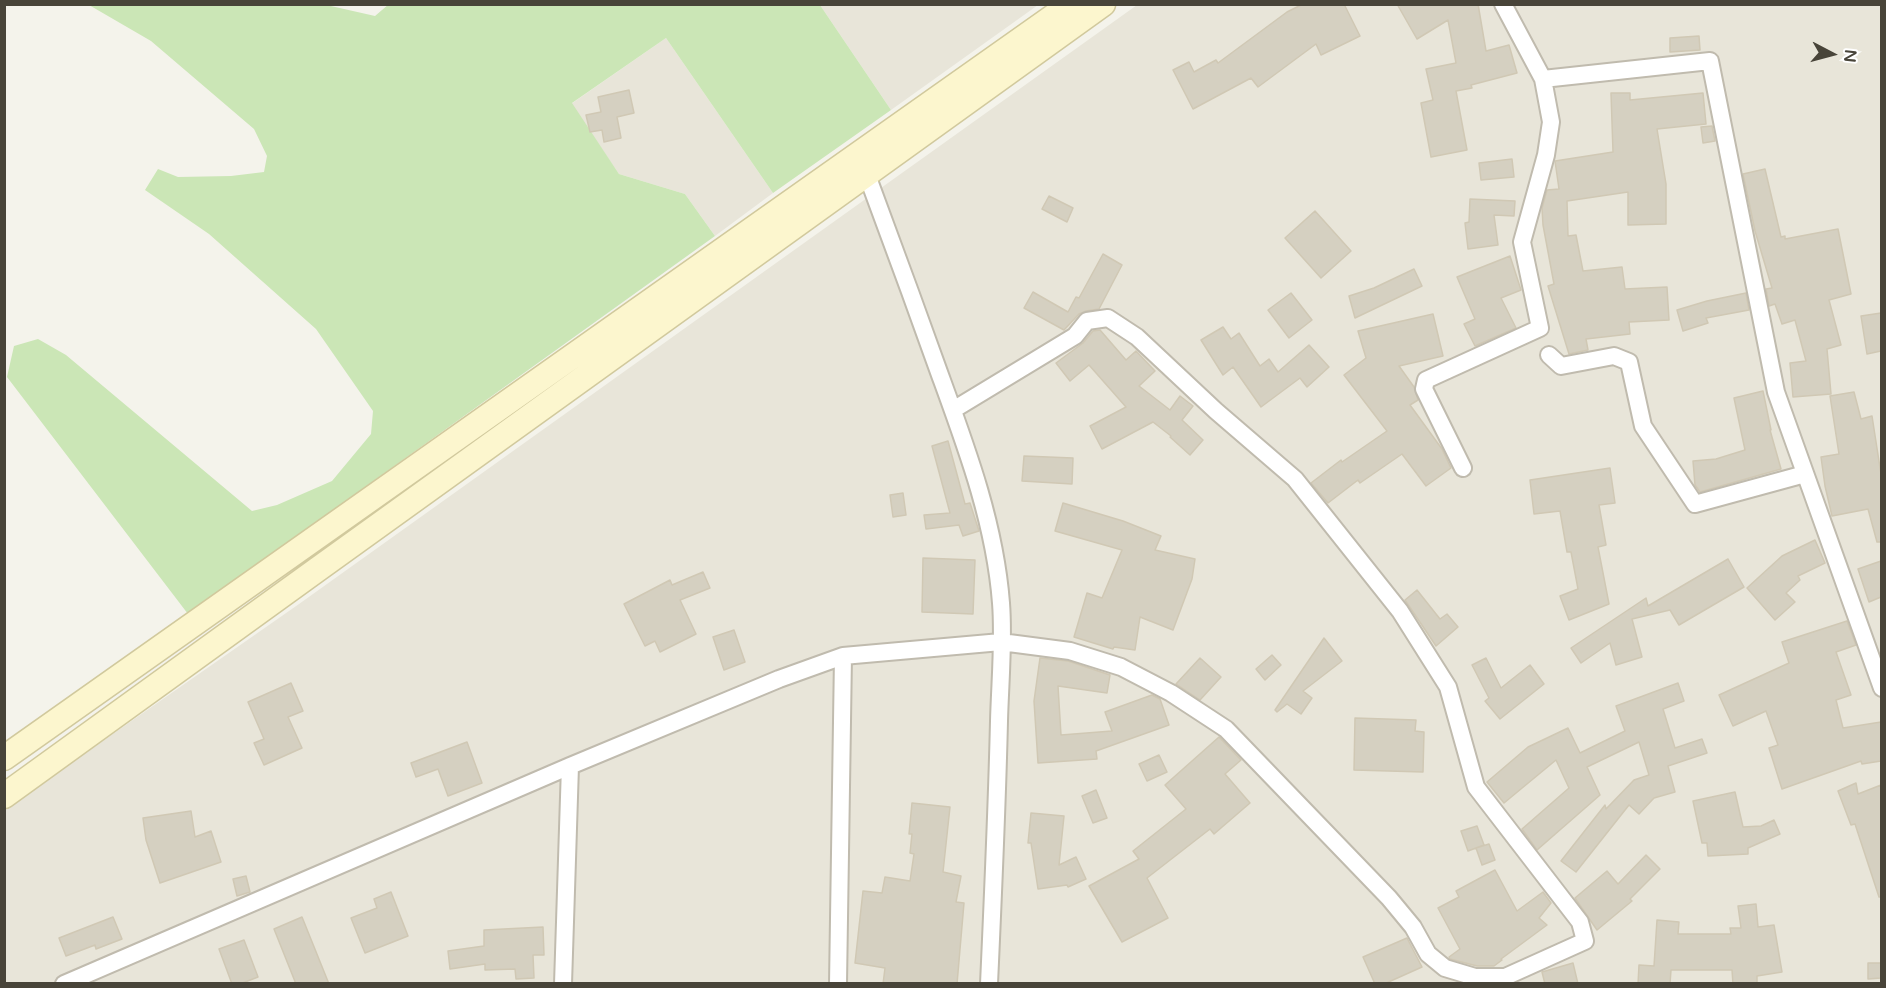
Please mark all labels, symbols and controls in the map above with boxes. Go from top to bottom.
north arrow [1802,24,1862,84]
text: N [1839,48,1861,63]

